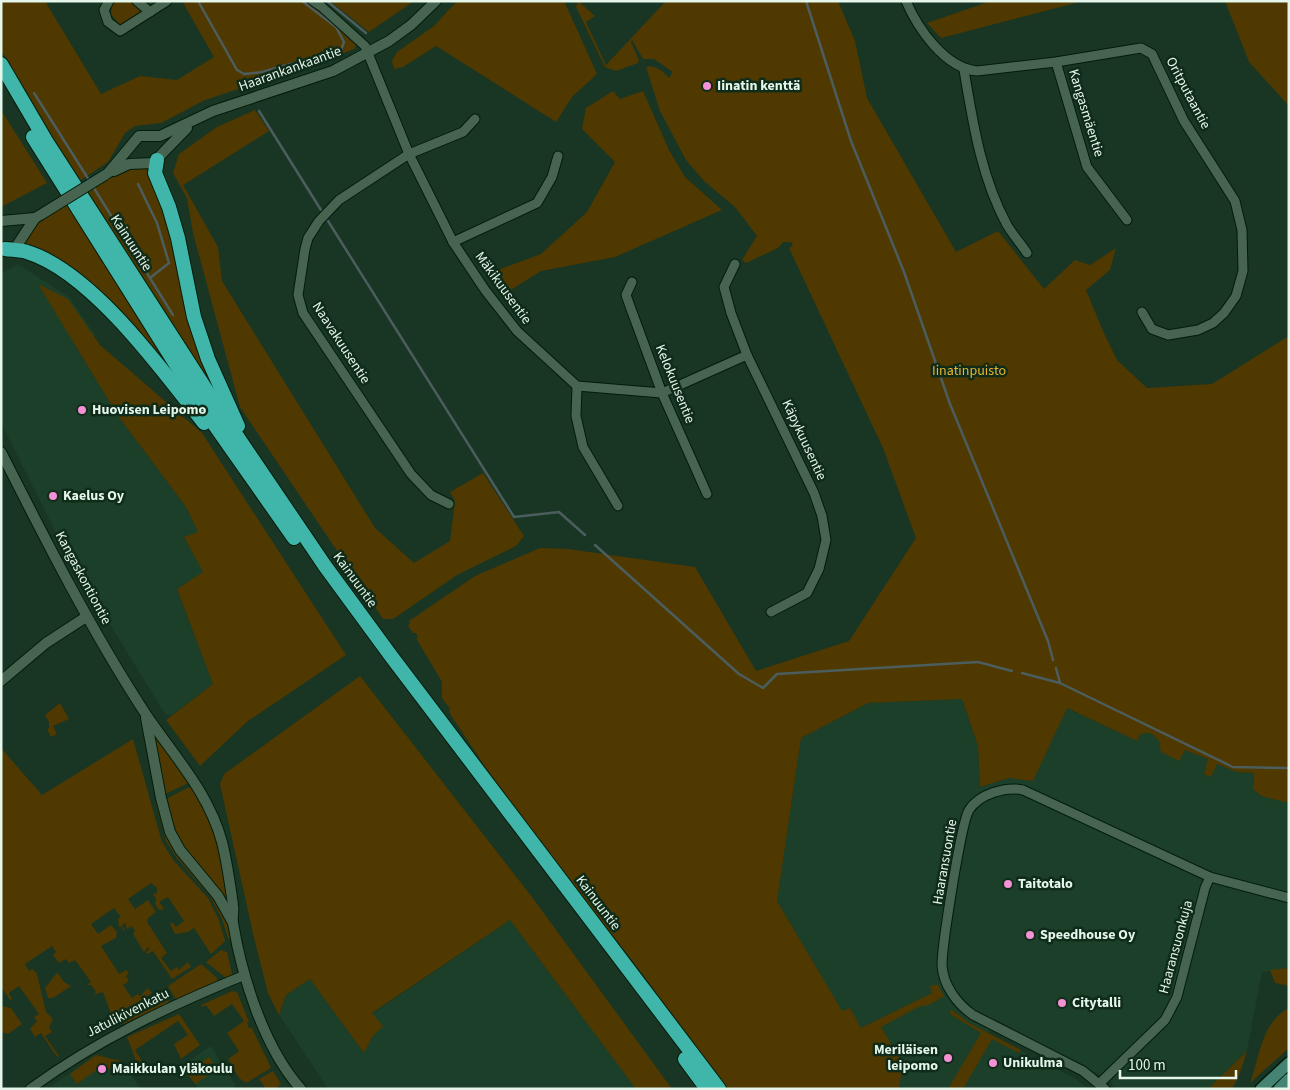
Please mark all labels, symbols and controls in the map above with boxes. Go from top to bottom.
street label: Haarankankaantie [236,41,344,97]
street label: Oritputaantie [1161,53,1215,133]
street label: Kangasmäentie [1063,67,1109,159]
place label: Iinatin kenttä [717,76,800,96]
marker: Iinatin kenttä [701,80,713,92]
street label: Kainuuntie [105,211,157,275]
street label: Mäkikuusentie [470,248,536,328]
street label: Naavakuusentie [307,298,375,388]
street label: Kelokuusentie [650,341,700,427]
park label: Iinatinpuisto [932,361,1006,381]
street label: Käpykuusentie [777,396,831,484]
place label: Huovisen Leipomo [92,400,206,420]
marker: Huovisen Leipomo [76,404,88,416]
place label: Kaelus Oy [63,486,125,506]
marker: Kaelus Oy [47,490,59,502]
street label: Kangaskontiontie [50,528,116,628]
street label: Kainuuntie [328,548,382,612]
street label: Haaransuontie [928,818,962,906]
street label: Kainuuntie [571,871,625,935]
place label: Taitotalo [1018,874,1073,894]
marker: Taitotalo [1002,878,1014,890]
street label: Haaransuonkuja [1154,898,1198,996]
place label: Speedhouse Oy [1040,925,1136,945]
marker: Speedhouse Oy [1024,929,1036,941]
street label: Jatulikivenkatu [83,984,173,1042]
place label: Citytalli [1072,993,1121,1013]
marker: Citytalli [1056,997,1068,1009]
place label: Meriläisen leipomo [874,1040,938,1076]
scale bar [1120,1048,1236,1080]
marker: Meriläisen leipomo [942,1052,954,1064]
place label: Unikulma [1003,1053,1063,1073]
text: 100 m [1128,1055,1166,1076]
marker: Unikulma [987,1057,999,1069]
place label: Maikkulan yläkoulu [112,1059,233,1079]
marker: Maikkulan yläkoulu [96,1063,108,1075]

